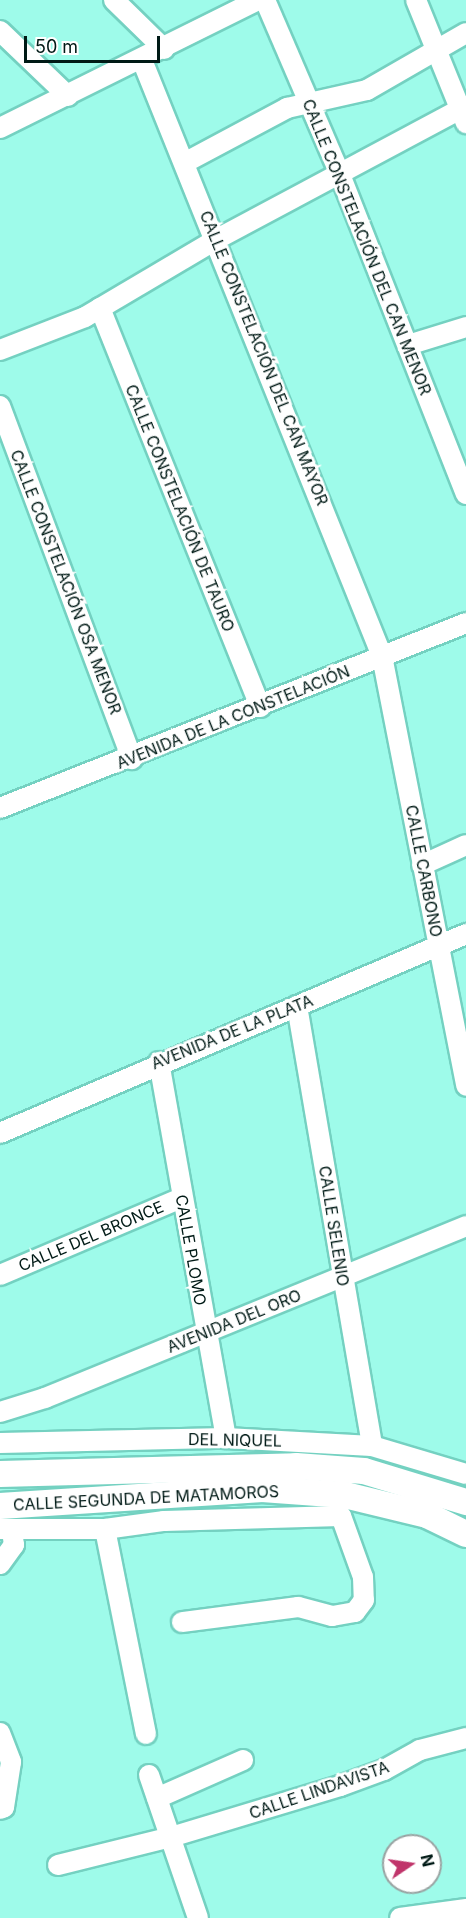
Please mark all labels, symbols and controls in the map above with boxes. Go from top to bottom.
scale bar [27,24,164,62]
text: 50 m [35,36,78,57]
street label: CALLE CONSTELACIÓN DEL CAN MENOR [299,96,435,398]
street label: CALLE CONSTELACIÓN DEL CAN MAYOR [196,208,332,508]
street label: CALLE CONSTELACIÓN DE TAURO [121,382,239,634]
street label: CALLE CONSTELACIÓN OSA MENOR [7,447,125,717]
street label: AVENIDA DE LA CONSTELACIÓN [114,661,352,773]
street label: CALLE CARBONO [402,803,446,939]
street label: AVENIDA DE LA PLATA [148,991,316,1073]
street label: CALLE SELENIO [315,1164,353,1288]
street label: CALLE PLOMO [172,1193,210,1307]
street label: CALLE DEL BRONCE [16,1197,166,1275]
street label: AVENIDA DEL ORO [164,1285,304,1357]
street label: DEL NIQUEL [188,1430,282,1450]
street label: CALLE SEGUNDA DE MATAMOROS [13,1481,279,1515]
street label: CALLE LINDAVISTA [247,1757,391,1823]
north arrow [382,1834,442,1894]
text: N [416,1852,439,1869]

